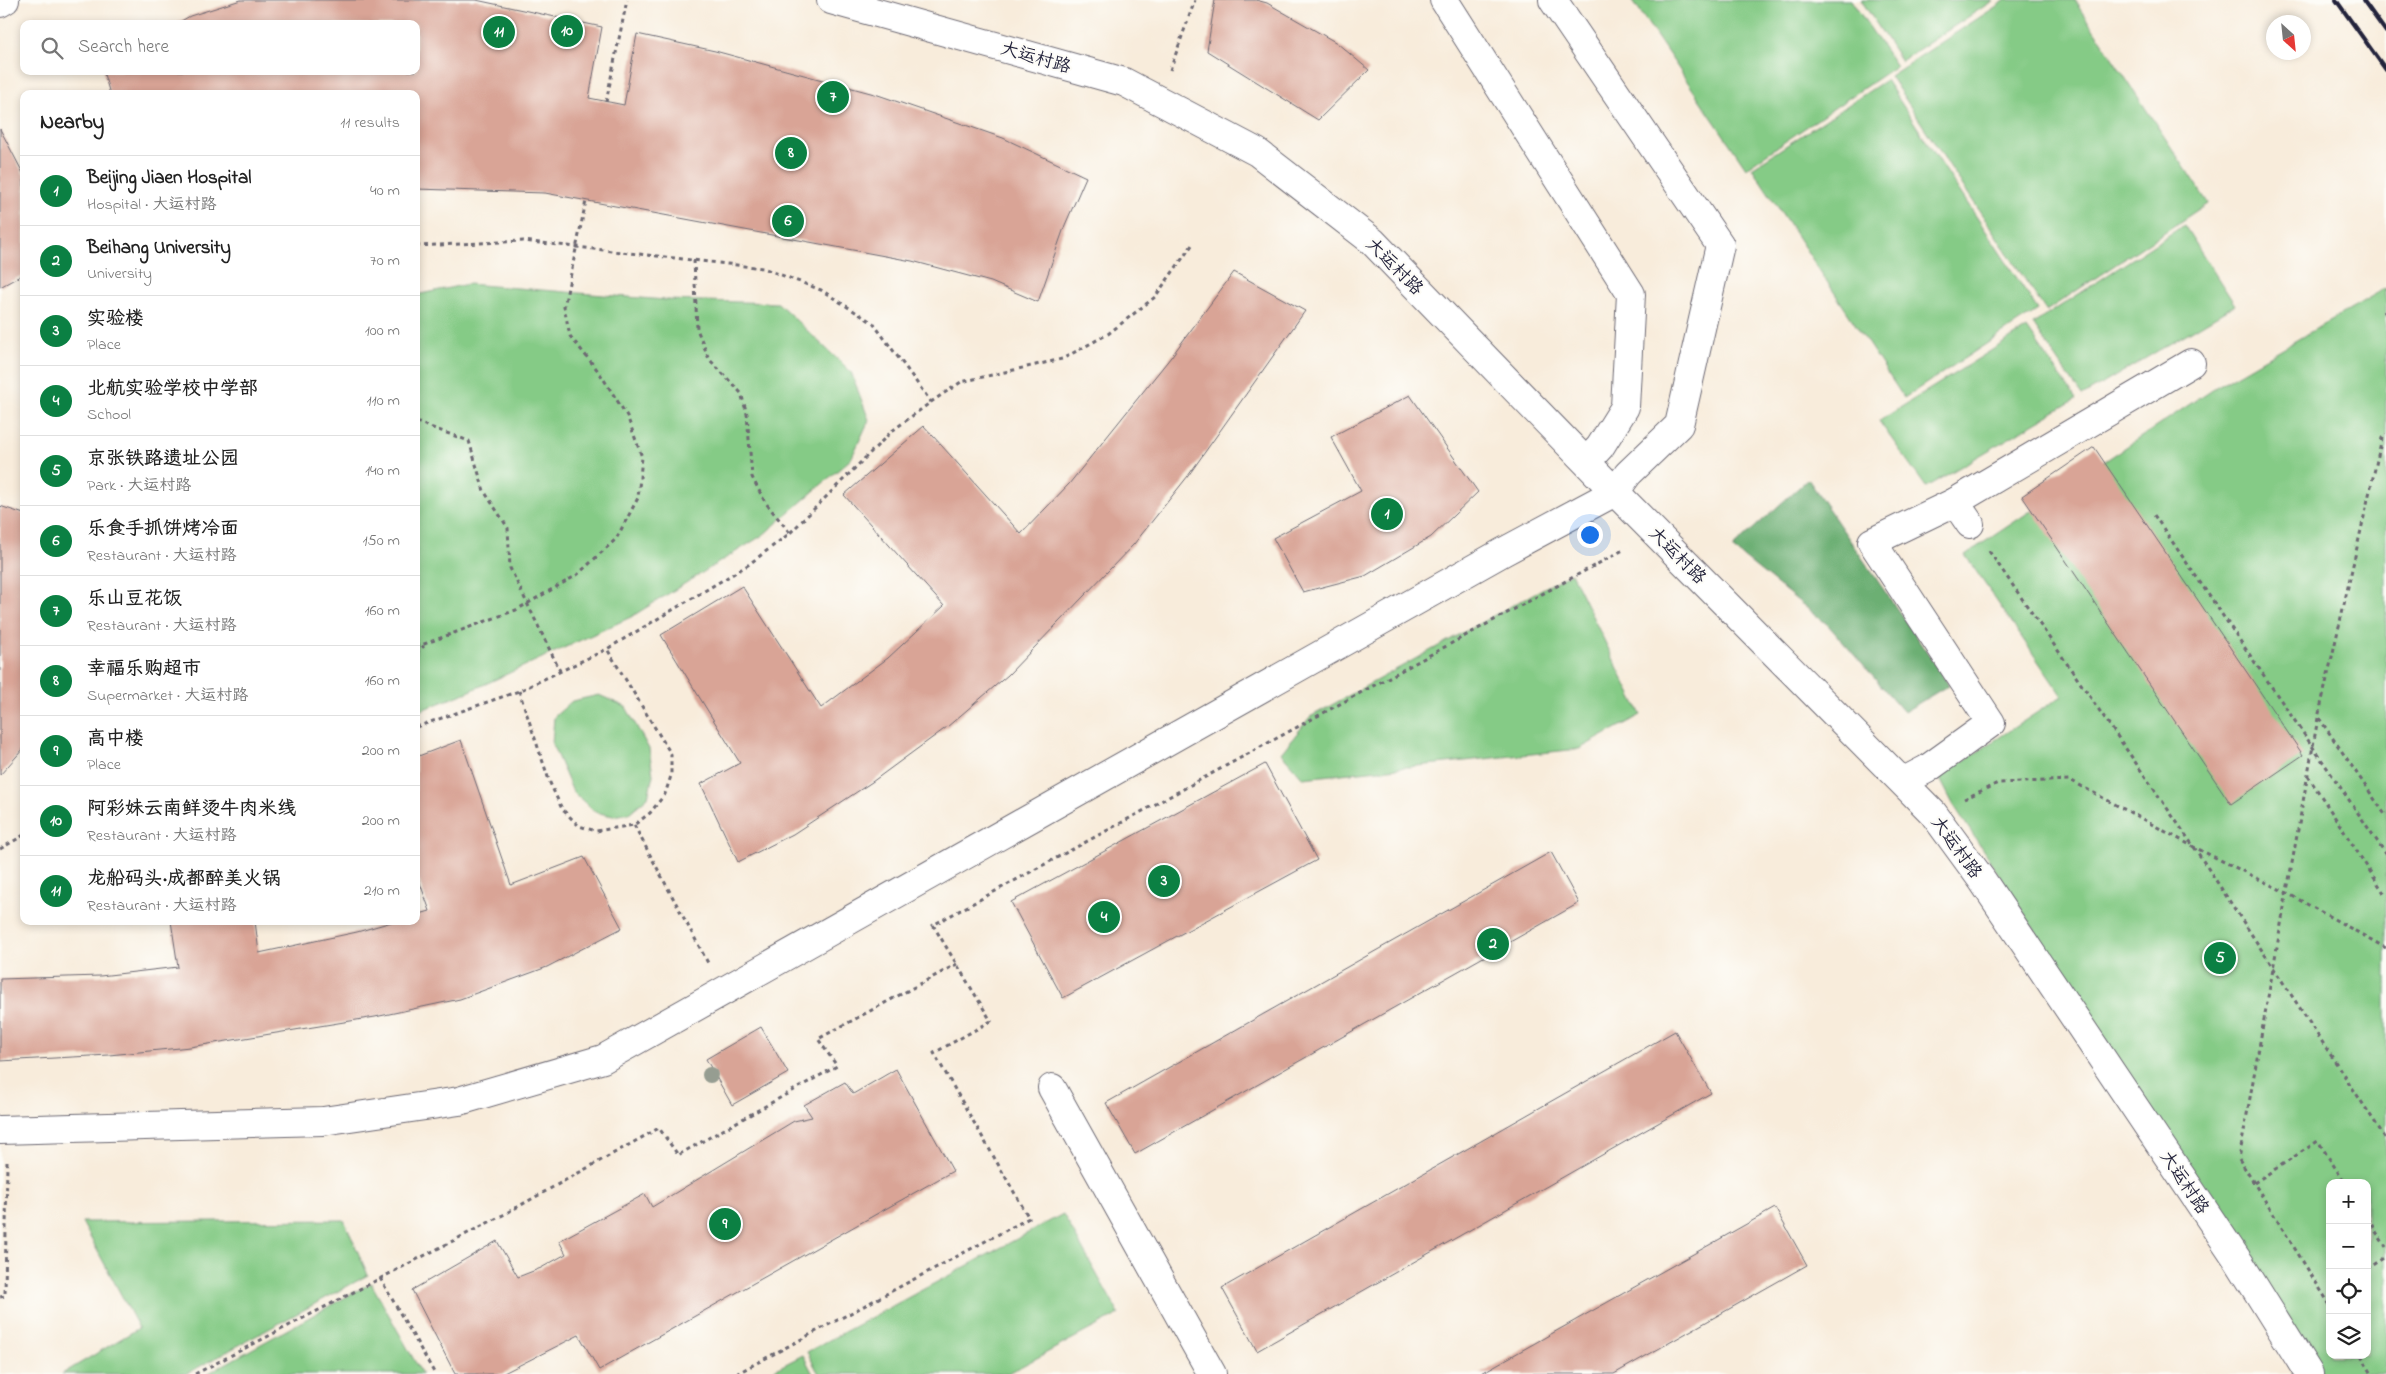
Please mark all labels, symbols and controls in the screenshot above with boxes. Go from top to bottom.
pin: 10 [551,12,583,50]
pin: 11 [483,13,515,51]
north arrow [2266,15,2311,60]
search box [20,20,420,75]
icon: search [38,34,66,62]
text: Search here [78,34,169,61]
street label: 大运村路 [997,37,1074,81]
pin: 7 [817,78,849,116]
text: Nearby [40,108,104,138]
text: 11 results [340,111,400,135]
pin: 8 [775,134,807,172]
text: Beijing Jiaen Hospital [87,165,251,192]
text: 1 [53,179,59,203]
text: 40 m [370,179,400,203]
text: Hospital · 大运村路 [87,193,216,217]
pin: 6 [772,202,804,240]
street label: 大运村路 [1359,233,1428,302]
text: Beihang University [87,235,231,262]
text: 2 [52,249,60,273]
text: 70 m [370,249,400,273]
text: University [87,262,152,286]
text: 实验楼 [87,306,144,333]
text: 3 [53,319,59,343]
text: 100 m [365,319,400,343]
text: Place [87,333,121,357]
text: 北航实验学校中学部 [87,376,258,403]
text: 4 [53,389,59,413]
text: 110 m [366,389,400,413]
text: School [87,403,131,427]
text: 京张铁路遗址公园 [87,446,239,473]
text: 5 [51,459,61,483]
text: 140 m [365,459,400,483]
text: Park · 大运村路 [87,474,191,498]
pin: 1 [1371,495,1403,533]
text: 乐食手抓饼烤冷面 [87,516,239,543]
your location [1577,522,1603,548]
street label: 大运村路 [1642,522,1711,591]
text: 6 [52,529,60,553]
text: 150 m [362,529,400,553]
text: Restaurant · 大运村路 [87,544,237,568]
text: 乐山豆花饭 [87,586,182,613]
text: 7 [53,599,59,623]
text: 160 m [365,599,400,623]
text: Restaurant · 大运村路 [87,614,237,638]
text: 幸福乐购超市 [87,656,201,683]
text: 8 [53,669,59,693]
text: 160 m [365,669,400,693]
text: Supermarket · 大运村路 [87,684,248,708]
text: 高中楼 [87,726,144,753]
text: 9 [54,739,58,763]
text: 200 m [362,739,400,763]
text: Place [87,753,121,777]
text: 阿彩妹云南鲜烫牛肉米线 [87,796,296,823]
text: 10 [50,809,62,833]
text: 200 m [362,809,400,833]
street label: 大运村路 [1924,811,1987,885]
text: Restaurant · 大运村路 [87,824,237,848]
pin: 3 [1148,862,1180,900]
text: 龙船码头·成都醉美火锅 [87,866,281,893]
text: 11 [51,879,61,903]
text: 210 m [364,879,400,903]
text: Restaurant · 大运村路 [87,894,237,918]
pin: 4 [1088,898,1120,936]
pin: 2 [1477,925,1509,963]
pin: 5 [2204,939,2236,977]
street label: 大运村路 [2152,1146,2214,1220]
map controls [2326,1179,2371,1359]
button: + [2326,1179,2371,1224]
pin: 9 [709,1205,741,1243]
button: − [2326,1224,2371,1269]
button: locate [2326,1269,2371,1314]
button: layers [2326,1314,2371,1359]

